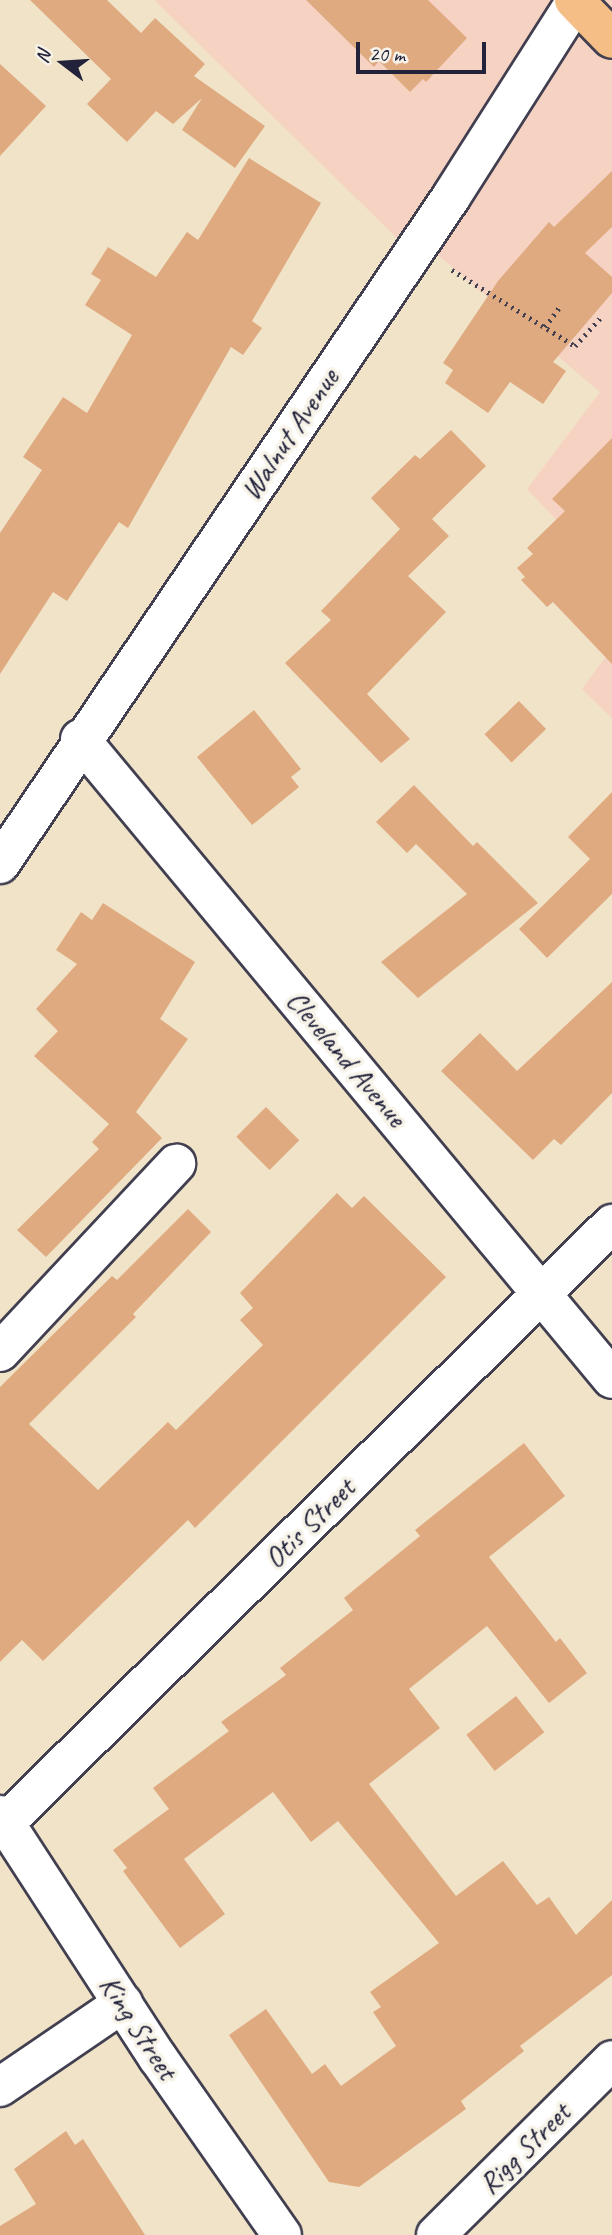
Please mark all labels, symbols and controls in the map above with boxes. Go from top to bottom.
north arrow [28,28,98,98]
scale bar [360,28,490,72]
text: 20 m [369,41,405,67]
text: N [30,48,56,66]
street label: Walnut Avenue [232,362,346,506]
street label: Cleveland Avenue [279,982,415,1134]
street label: Otis Street [256,1470,362,1576]
street label: King Street [92,1968,186,2086]
street label: Rigg Street [470,2094,578,2202]

